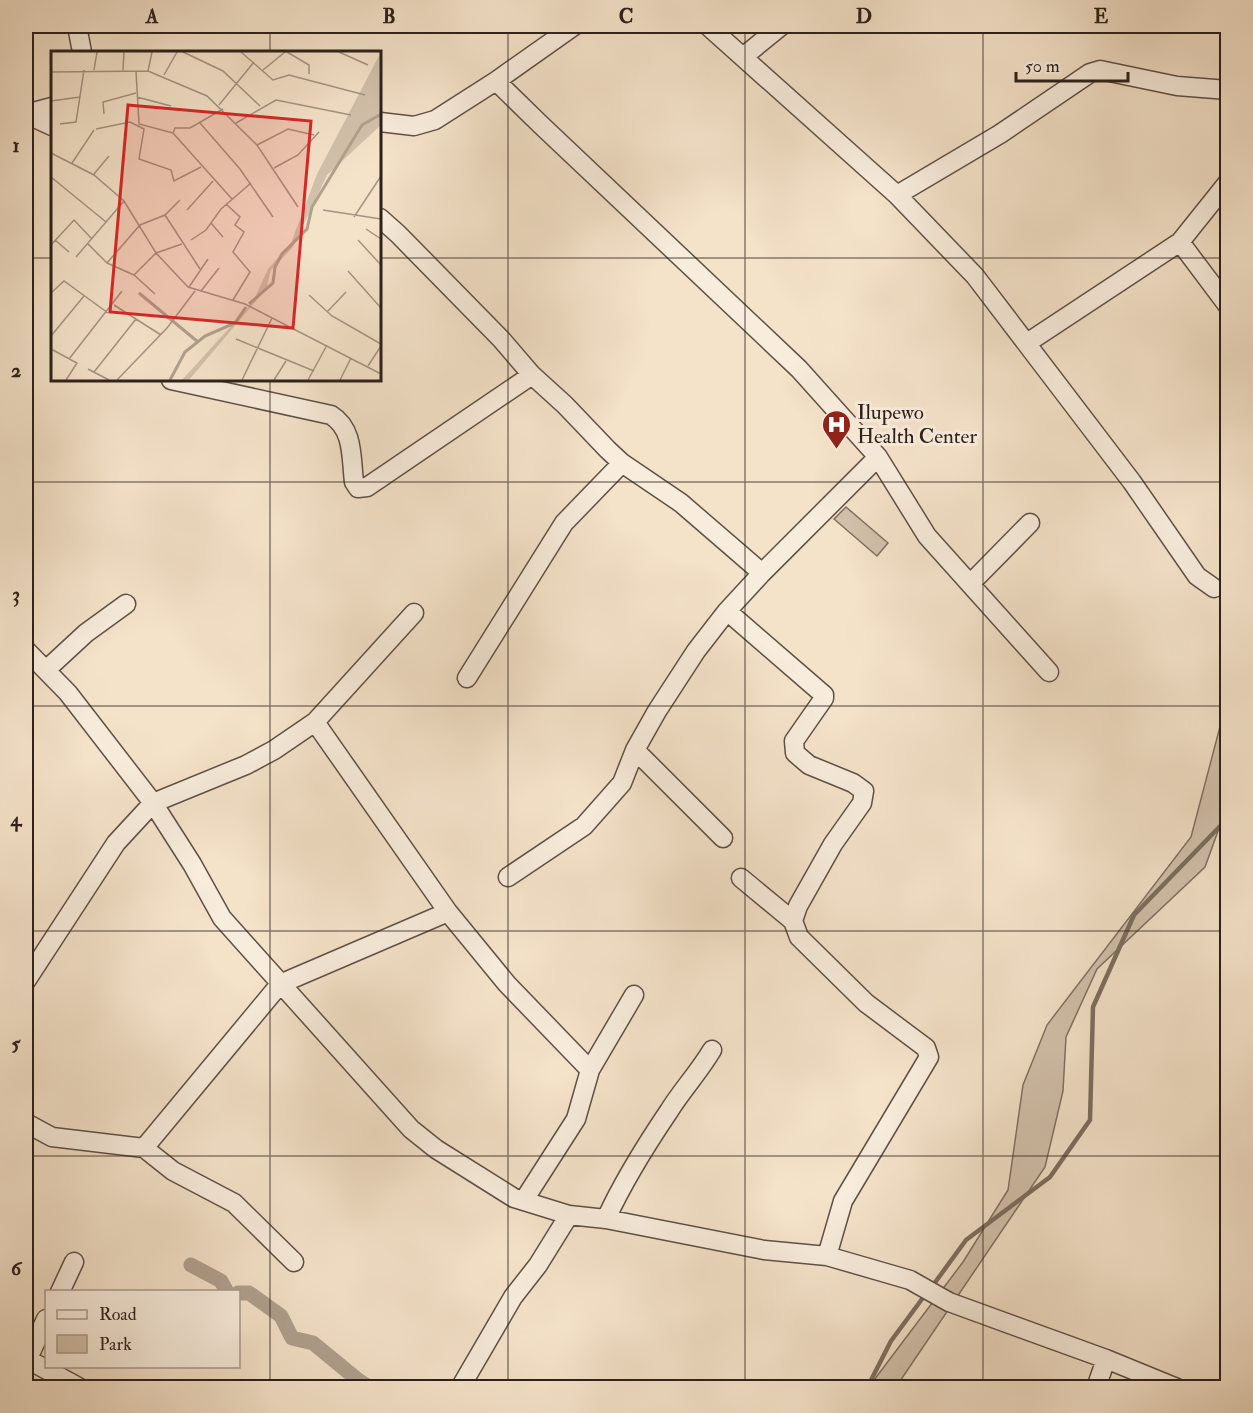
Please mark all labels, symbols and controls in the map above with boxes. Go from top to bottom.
text: A [145,4,159,29]
text: B [382,4,396,29]
text: C [619,4,633,29]
text: D [856,4,872,29]
text: E [1094,4,1109,29]
scale bar [1016,45,1128,83]
inset map [51,51,381,381]
text: 50 m [1025,55,1060,78]
text: 1 [12,133,20,158]
text: 2 [11,358,21,383]
place label: Ilupewo Health Center [857,399,977,450]
hospital icon: Ilupewo Health Center [820,408,852,450]
text: 3 [12,582,20,607]
text: 4 [10,807,23,832]
text: 5 [12,1031,22,1056]
text: 6 [11,1256,23,1281]
legend [45,1290,240,1368]
text: Road [99,1303,137,1326]
text: Park [99,1333,132,1356]

